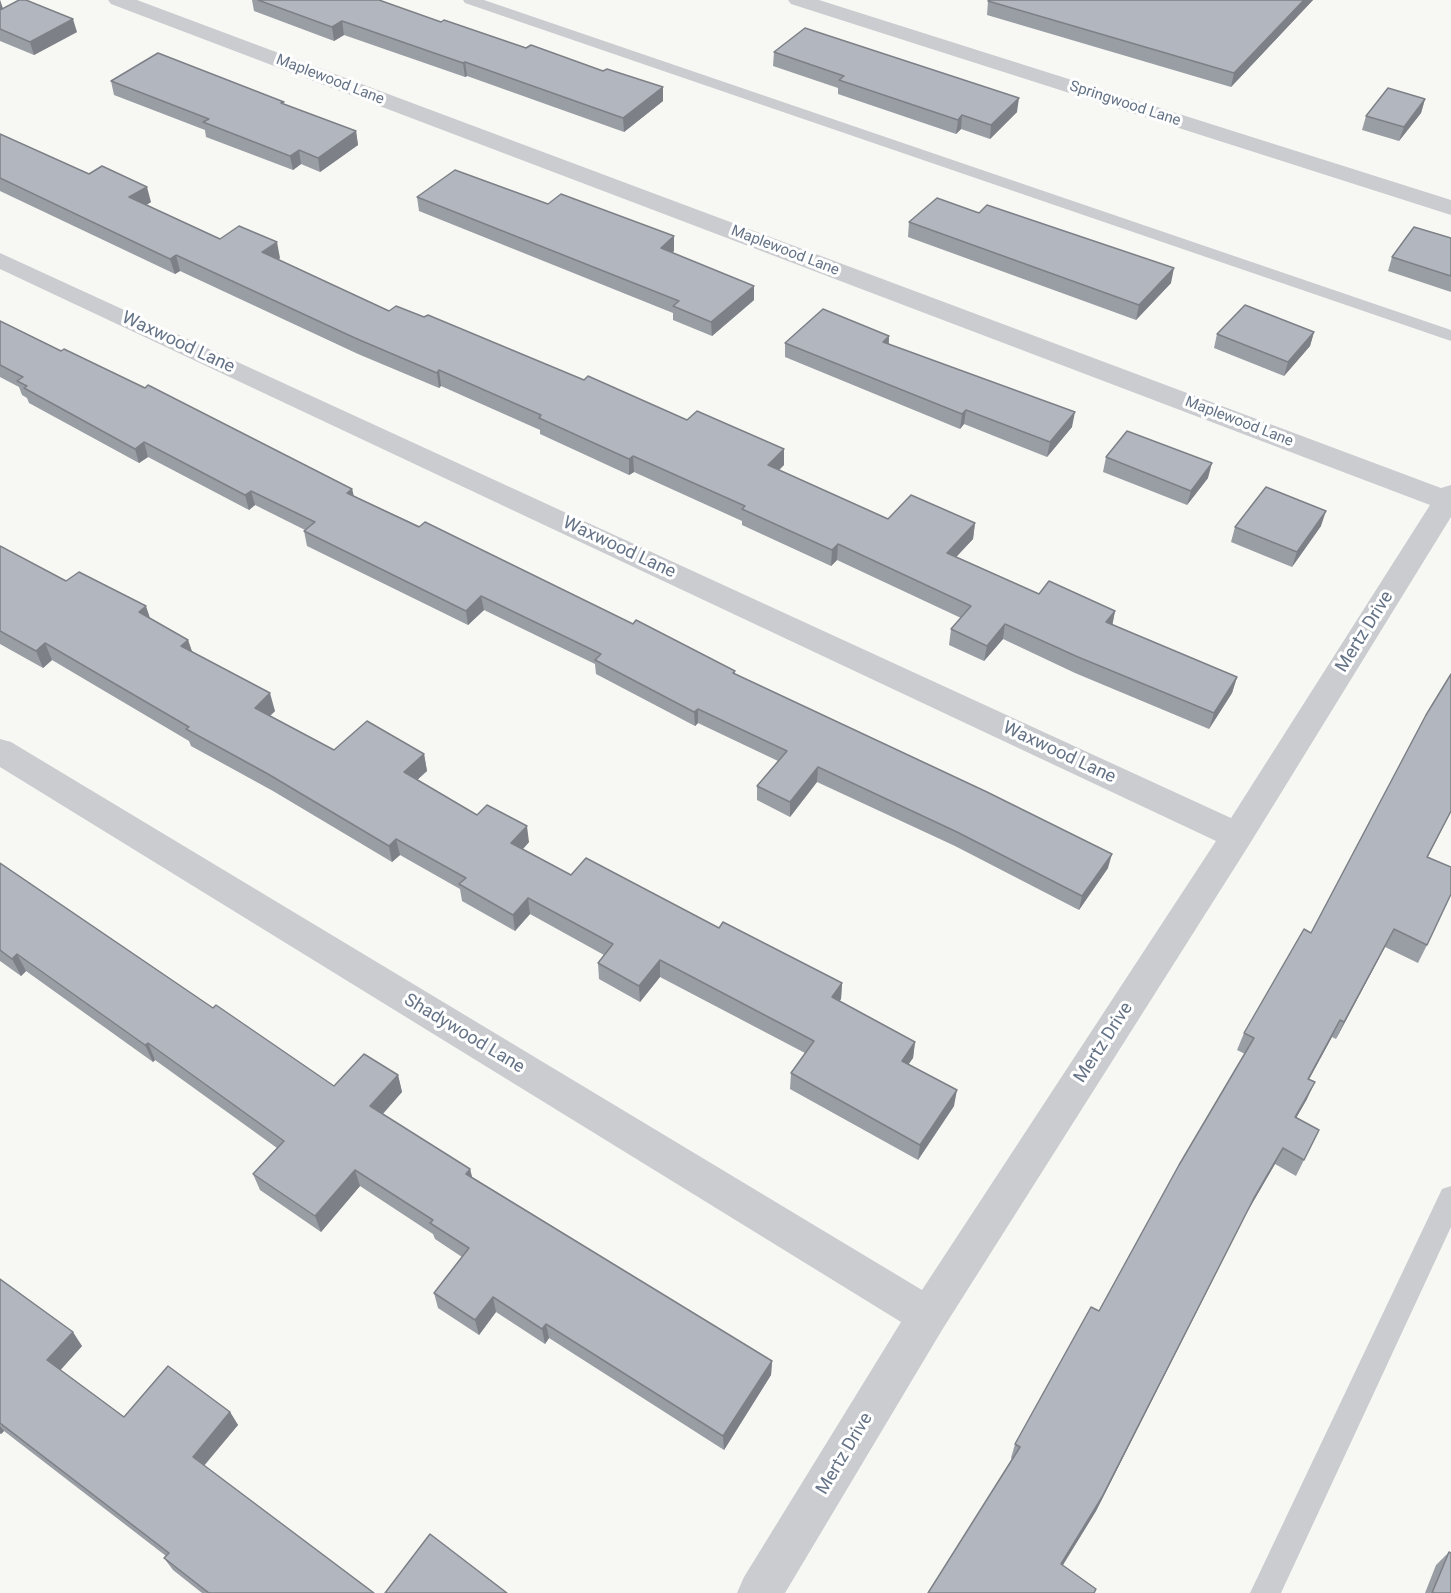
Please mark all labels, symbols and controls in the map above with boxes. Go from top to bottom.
street label: Maplewood Lane [273,51,387,109]
street label: Springwood Lane [1067,78,1183,130]
street label: Maplewood Lane [728,222,842,280]
street label: Waxwood Lane [118,307,238,379]
street label: Maplewood Lane [1182,393,1296,451]
street label: Waxwood Lane [559,512,679,584]
street label: Mertz Drive [1332,587,1398,677]
street label: Waxwood Lane [999,717,1119,789]
street label: Shadywood Lane [400,990,528,1078]
street label: Mertz Drive [1070,999,1138,1087]
street label: Mertz Drive [812,1409,878,1499]

